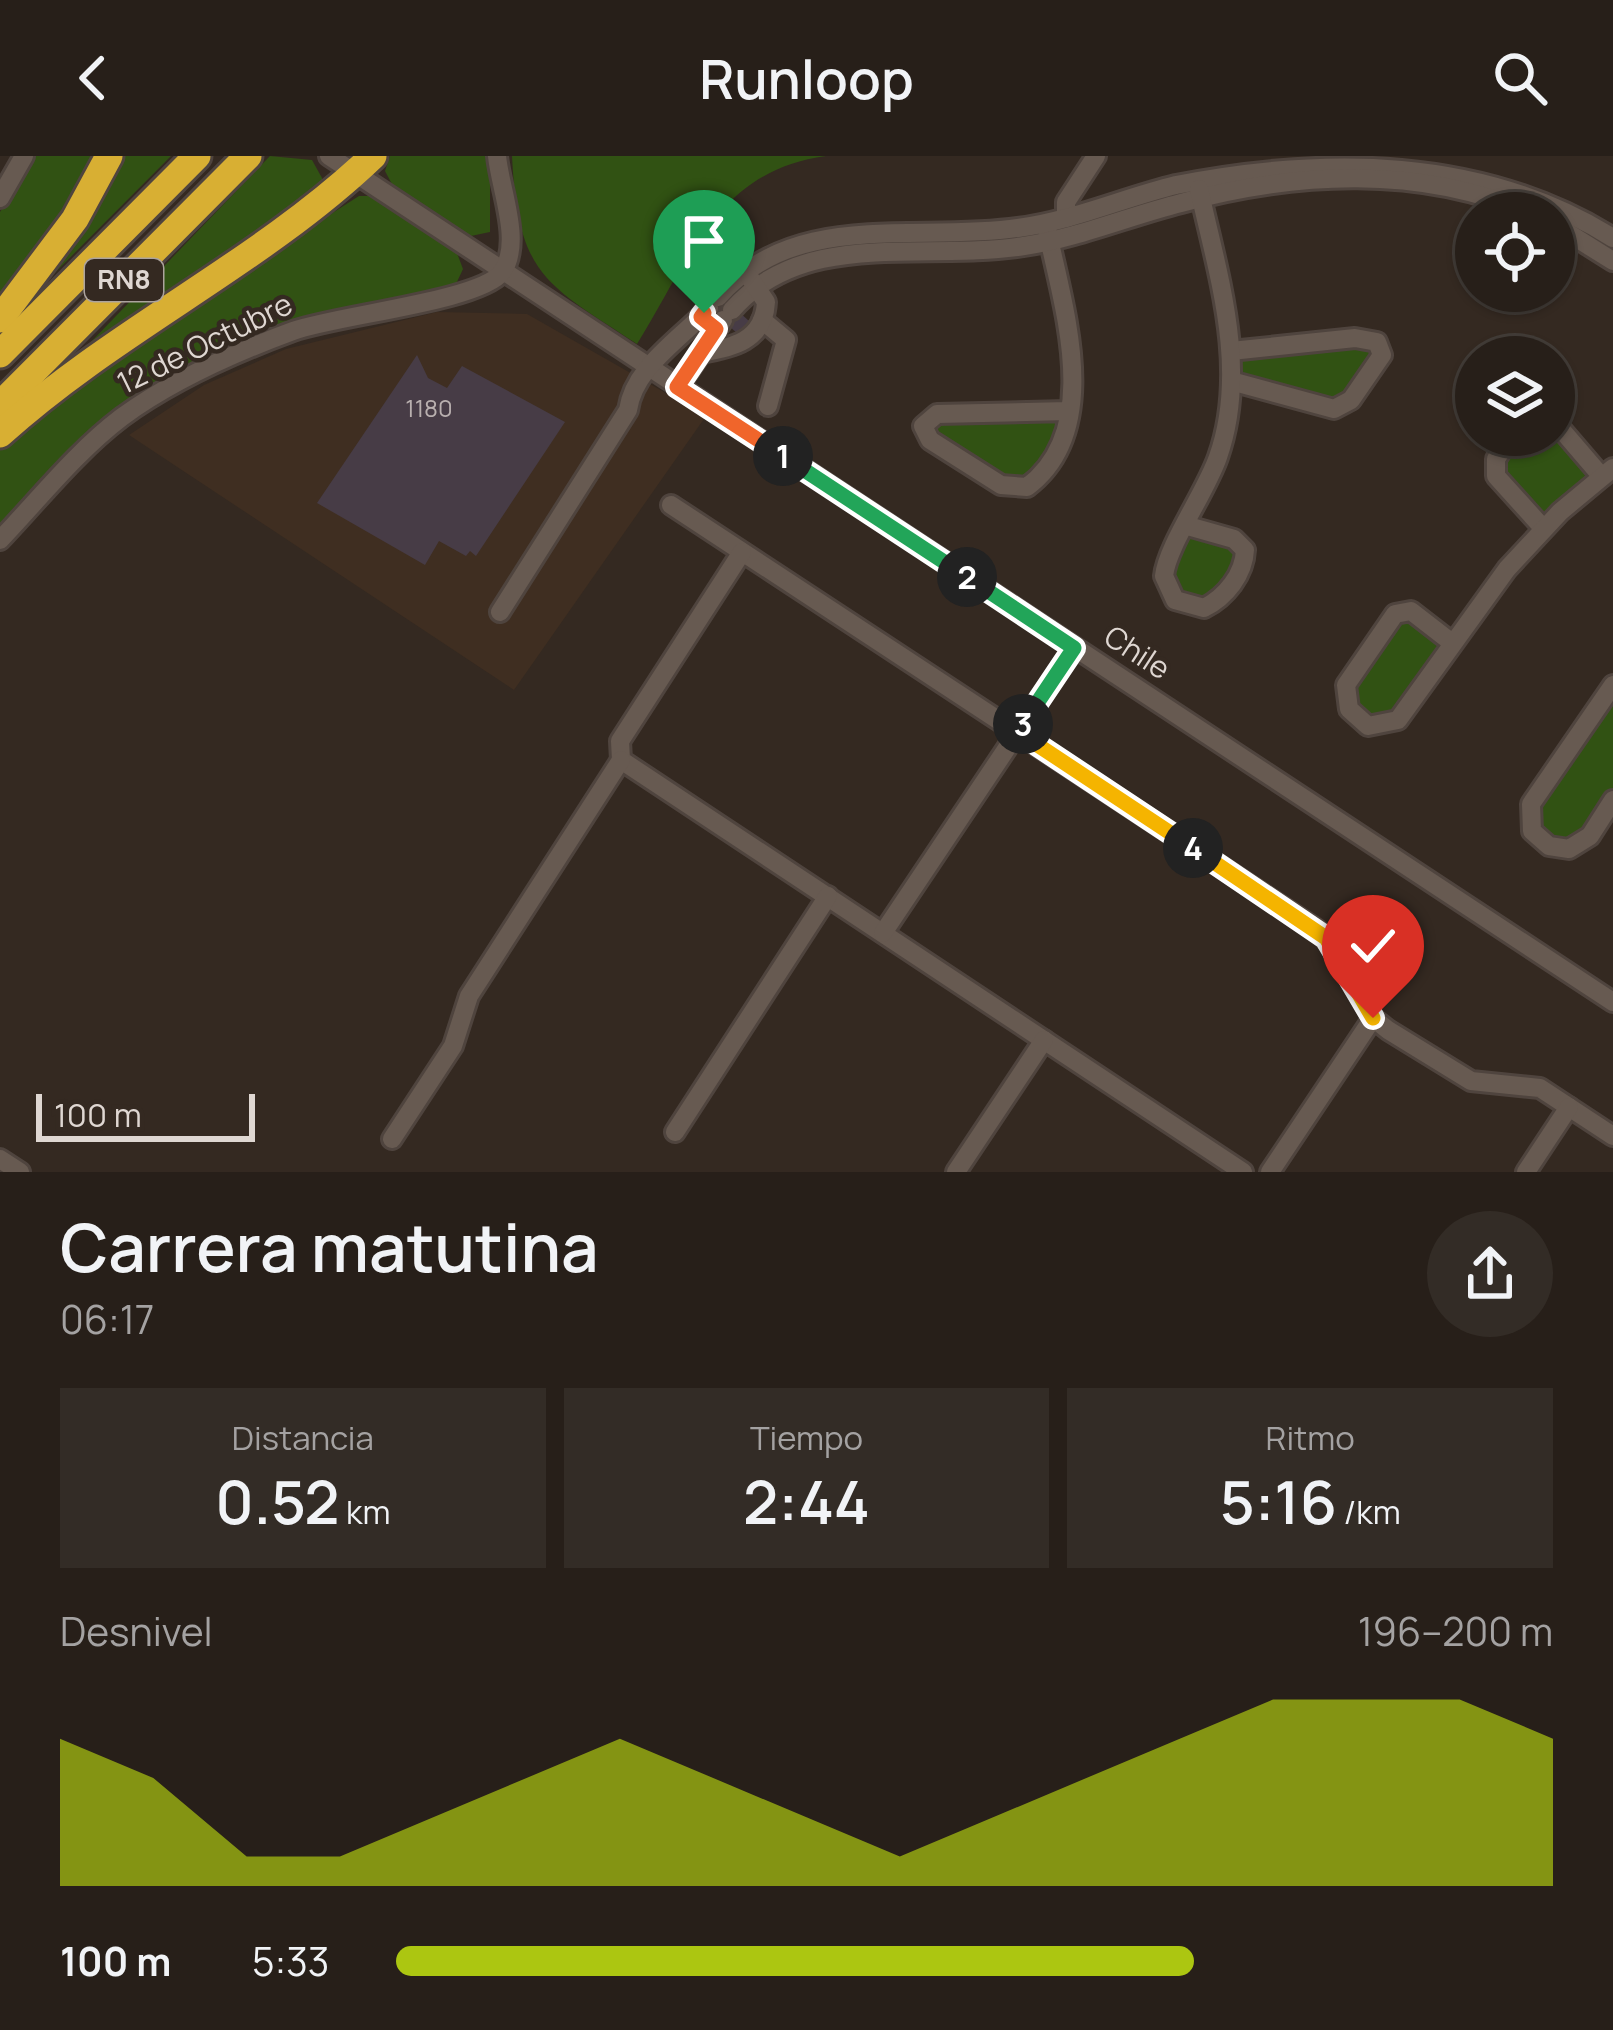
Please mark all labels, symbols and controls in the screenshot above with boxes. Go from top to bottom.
text: Runloop [699,41,914,115]
icon: back [60,45,126,111]
icon: search [1487,45,1553,111]
pin [653,190,755,313]
map controls [1455,192,1575,456]
button: locate [1455,192,1575,312]
icon: arrive [671,208,737,274]
road number: RN8 [85,259,163,301]
street label: 12 de Octubre [110,283,299,403]
button: layers [1455,336,1575,456]
house number: 1180 [405,391,453,424]
pin: 1 [753,426,813,486]
text: 1 [776,433,790,478]
pin: 2 [937,547,997,607]
text: 2 [957,554,977,599]
street label: Chile [1097,615,1179,688]
pin: 3 [993,694,1053,754]
text: 3 [1013,701,1033,746]
pin: 4 [1163,818,1223,878]
text: 4 [1183,825,1203,870]
pin [1322,895,1424,1018]
icon: check [1340,913,1406,979]
scale bar [36,1088,255,1141]
text: 100 m [54,1092,142,1137]
text: Carrera matutina [60,1202,599,1292]
button: share [1427,1211,1553,1337]
text: 06:17 [60,1292,154,1346]
text: Distancia [232,1415,374,1460]
text: Tiempo [750,1415,863,1460]
text: Ritmo [1266,1415,1355,1460]
text: 0.52 [215,1460,340,1542]
text: 2:44 [743,1460,870,1542]
text: 5:16 [1220,1460,1337,1542]
text: km [340,1489,390,1534]
text: /km [1337,1489,1401,1534]
text: Desnivel [60,1604,213,1658]
text: 196–200 m [1358,1604,1553,1658]
text: 100 m [60,1934,171,1988]
text: 5:33 [252,1934,329,1988]

